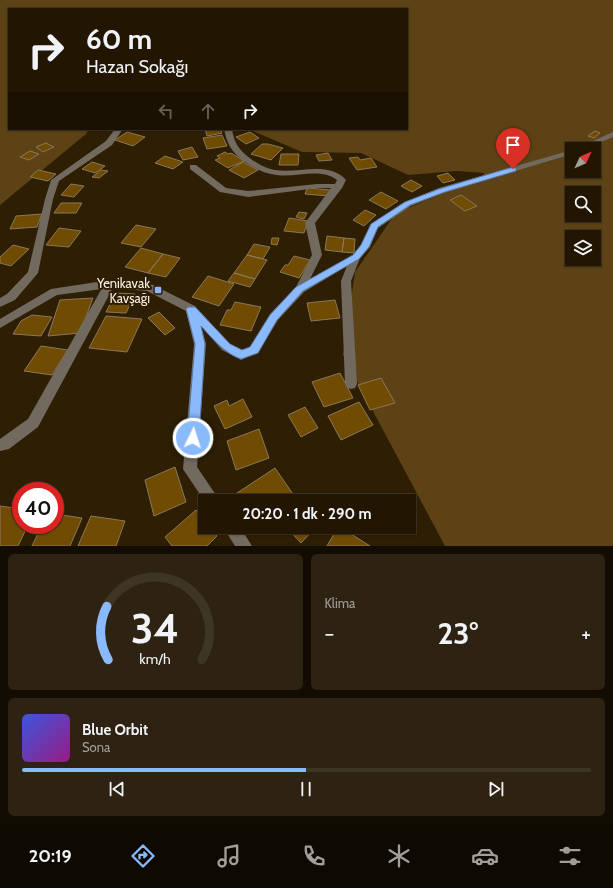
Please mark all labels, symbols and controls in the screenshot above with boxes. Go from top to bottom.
text: 60 m [86,22,152,56]
icon: right [20,24,72,76]
text: Hazan Sokağı [86,56,188,78]
icon: left [155,100,177,122]
icon: ahead [197,100,219,122]
icon: right [239,100,261,122]
pin [496,128,530,169]
icon: arrive [502,134,524,156]
north arrow [565,142,601,178]
map controls [565,142,601,266]
button: search [565,186,601,222]
button: layers [565,230,601,266]
place label: Yenikavak Kavşağı [96,275,150,306]
marker: Yenikavak Kavşağı [153,285,163,295]
position arrow [172,417,214,459]
speed limit sign: 40 [12,482,64,534]
text: 20:20 · 1 dk · 290 m [243,505,371,523]
text: Klima [325,595,355,611]
text: 34 [131,603,179,653]
text: 23° [437,615,478,652]
text: − [325,620,334,647]
text: + [581,620,591,647]
text: km/h [140,650,171,668]
text: Blue Orbit [82,721,148,739]
text: Sona [82,739,110,755]
icon: previous [106,778,128,800]
icon: pause [295,778,317,800]
icon: next [485,778,507,800]
icon: directions [129,842,157,870]
icon: music [215,842,243,870]
icon: phone [300,842,328,870]
icon: climate [385,842,413,870]
icon: car [471,842,499,870]
icon: filters [556,842,584,870]
text: 20:19 [29,845,72,867]

